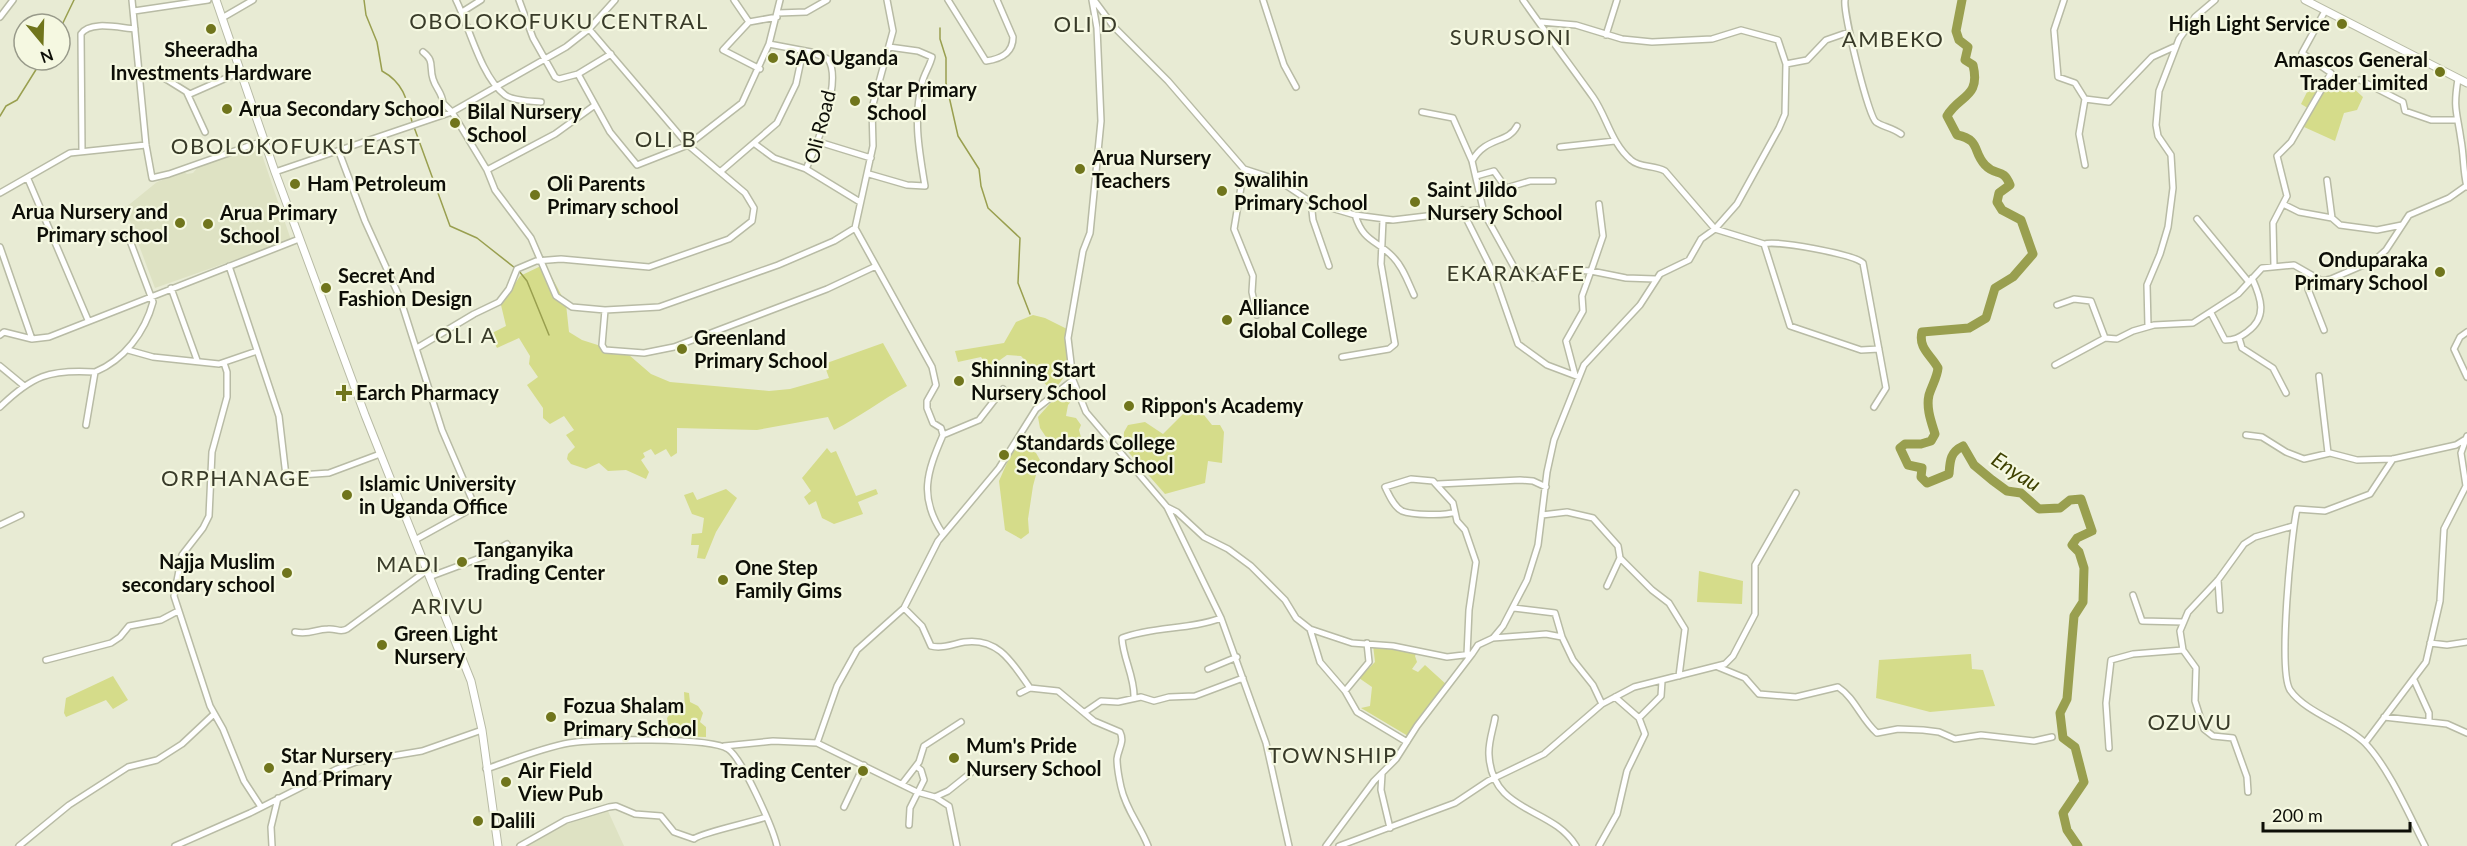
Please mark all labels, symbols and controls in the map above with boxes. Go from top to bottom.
district label: OBOLOKOFUKU CENTRAL [409,7,709,34]
district label: OLI D [1054,10,1118,37]
place label: High Light Service [2169,11,2330,35]
north arrow [12,12,72,72]
marker: High Light Service [2335,17,2349,31]
marker: Sheeradha Investments Hardware [204,22,218,36]
district label: SURUSONI [1450,23,1572,50]
district label: AMBEKO [1842,25,1944,52]
place label: Sheeradha Investments Hardware [110,37,312,84]
place label: SAO Uganda [785,45,898,69]
text: N [38,46,56,68]
place label: Amascos General Trader Limited [2273,47,2428,94]
marker: SAO Uganda [766,51,780,65]
marker: Amascos General Trader Limited [2433,65,2447,79]
place label: Star Primary School [867,77,977,124]
street label: Oli Road [798,88,840,166]
marker: Star Primary School [848,94,862,108]
place label: Arua Secondary School [238,96,444,120]
place label: Bilal Nursery School [467,99,582,146]
marker: Arua Secondary School [220,102,234,116]
marker: Bilal Nursery School [448,116,462,130]
district label: OLI B [635,125,697,152]
district label: OBOLOKOFUKU EAST [171,132,421,159]
place label: Arua Nursery Teachers [1091,145,1211,192]
marker: Arua Nursery Teachers [1073,162,1087,176]
place label: Swalihin Primary School [1234,167,1368,214]
place label: Ham Petroleum [307,171,446,195]
place label: Oli Parents Primary school [547,171,679,218]
marker: Ham Petroleum [288,177,302,191]
place label: Saint Jildo Nursery School [1427,177,1563,224]
marker: Swalihin Primary School [1215,184,1229,198]
marker: Oli Parents Primary school [528,188,542,202]
marker: Saint Jildo Nursery School [1408,195,1422,209]
place label: Arua Nursery and Primary school [11,199,168,246]
place label: Arua Primary School [219,200,338,247]
marker: Arua Nursery and Primary school [173,216,187,230]
marker: Arua Primary School [201,217,215,231]
place label: Onduparaka Primary School [2294,247,2428,294]
district label: EKARAKAFE [1447,259,1585,286]
place label: Secret And Fashion Design [338,263,472,310]
marker: Onduparaka Primary School [2433,265,2447,279]
marker: Secret And Fashion Design [319,281,333,295]
place label: Alliance Global College [1238,295,1368,342]
marker: Alliance Global College [1220,313,1234,327]
district label: OLI A [435,321,497,348]
place label: Greenland Primary School [694,325,828,372]
marker: Greenland Primary School [675,342,689,356]
place label: Shinning Start Nursery School [971,357,1107,404]
marker: Shinning Start Nursery School [952,374,966,388]
place label: Earch Pharmacy [356,380,499,404]
marker: Earch Pharmacy [337,386,351,400]
place label: Rippon's Academy [1141,393,1304,417]
marker: Rippon's Academy [1122,399,1136,413]
place label: Standards College Secondary School [1016,430,1176,477]
water label: Enyau [1988,446,2046,496]
marker: Standards College Secondary School [997,448,1011,462]
district label: ORPHANAGE [161,464,311,491]
place label: Islamic University in Uganda Office [359,471,516,518]
marker: Islamic University in Uganda Office [340,488,354,502]
place label: Tanganyika Trading Center [474,537,605,584]
place label: Najja Muslim secondary school [122,549,275,596]
district label: MADI [376,550,440,577]
marker: Tanganyika Trading Center [455,555,469,569]
place label: One Step Family Gims [735,555,842,602]
marker: Najja Muslim secondary school [280,566,294,580]
marker: One Step Family Gims [716,573,730,587]
district label: ARIVU [411,592,485,619]
place label: Green Light Nursery [394,621,498,668]
marker: Green Light Nursery [375,638,389,652]
place label: Fozua Shalam Primary School [563,693,697,740]
district label: OZUVU [2147,708,2233,735]
marker: Fozua Shalam Primary School [544,710,558,724]
place label: Mum's Pride Nursery School [966,733,1102,780]
district label: TOWNSHIP [1268,741,1398,768]
place label: Star Nursery And Primary [280,743,393,790]
marker: Mum's Pride Nursery School [947,751,961,765]
place label: Air Field View Pub [517,758,603,805]
place label: Trading Center [720,758,852,782]
marker: Star Nursery And Primary [262,761,276,775]
marker: Trading Center [856,764,870,778]
marker: Air Field View Pub [499,775,513,789]
scale bar [2263,795,2410,833]
text: 200 m [2272,804,2323,826]
place label: Dalili [490,808,535,832]
marker: Dalili [471,814,485,828]

